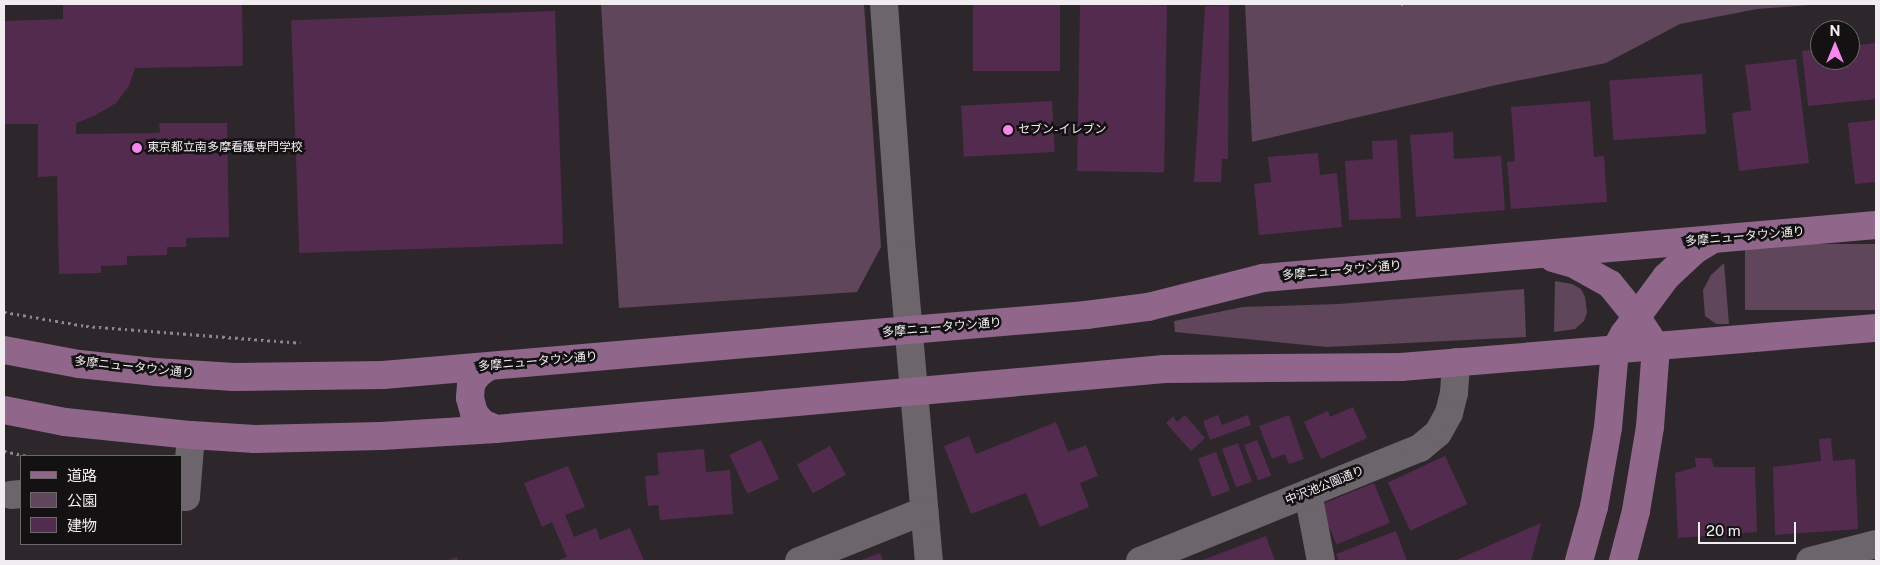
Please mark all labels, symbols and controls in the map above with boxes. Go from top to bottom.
north arrow [1810,20,1860,70]
text: N [1830,23,1840,39]
place label: セブン-イレブン [1018,123,1107,137]
marker: セブン-イレブン [1002,124,1014,136]
place label: 東京都立南多摩看護専門学校 [147,141,303,155]
marker: 東京都立南多摩看護専門学校 [131,142,143,154]
street label: 多摩ニュータウン通り [1685,225,1805,249]
street label: 多摩ニュータウン通り [1282,259,1402,283]
street label: 多摩ニュータウン通り [882,316,1002,340]
street label: 多摩ニュータウン通り [478,350,598,374]
street label: 多摩ニュータウン通り [74,355,194,381]
legend [20,455,182,545]
street label: 中沢池公園通り [1283,464,1367,508]
text: 道路 [67,467,97,484]
text: 公園 [67,492,97,509]
scale bar [1700,512,1798,544]
text: 建物 [67,517,97,534]
text: 20 m [1706,522,1741,539]

